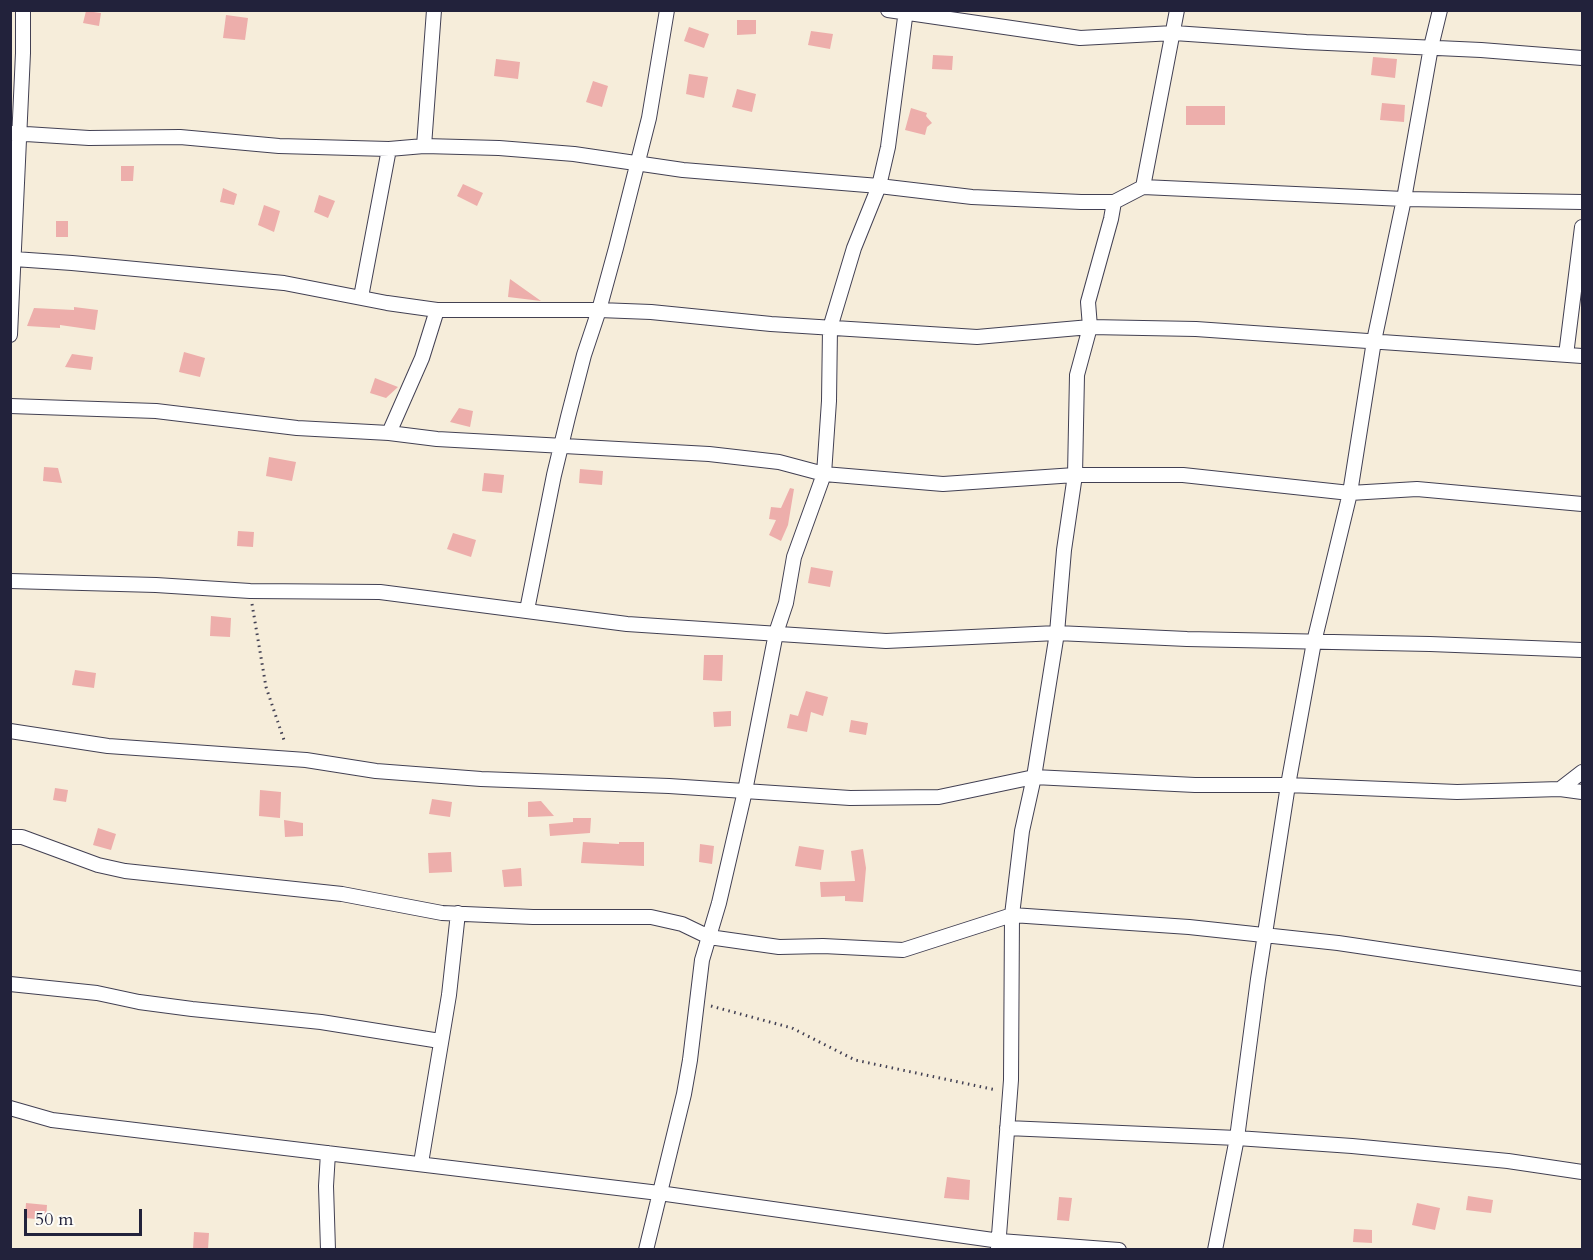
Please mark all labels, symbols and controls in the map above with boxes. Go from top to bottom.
scale bar [27,1197,146,1235]
text: 50 m [35,1207,74,1232]

